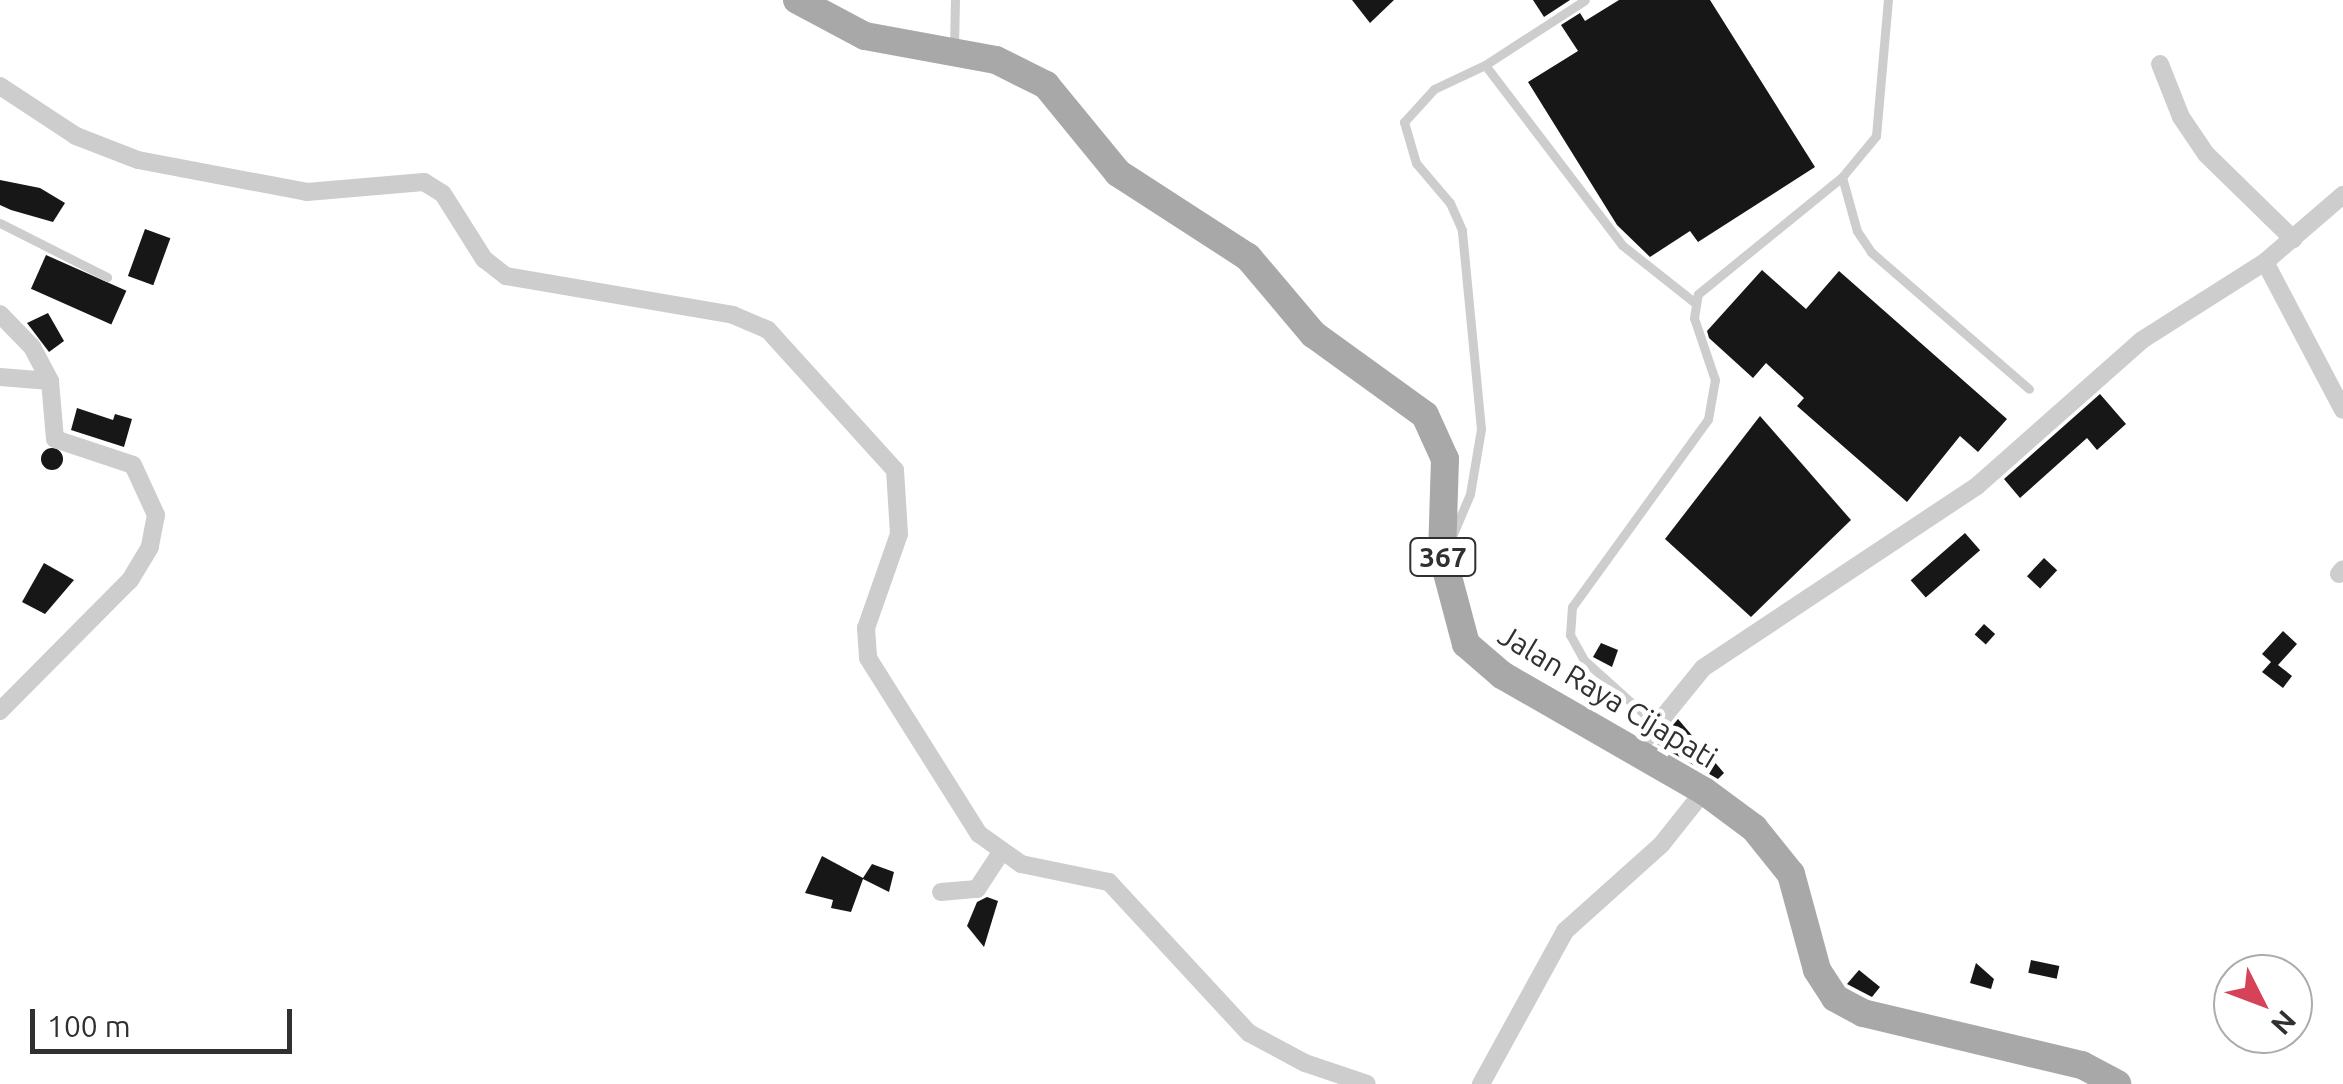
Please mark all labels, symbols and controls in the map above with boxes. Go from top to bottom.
road number: 367 [1408,534,1478,580]
street label: Jalan Raya Cijapati [1492,617,1724,775]
north arrow [2213,954,2313,1054]
scale bar [35,989,298,1051]
text: N [2266,1005,2303,1041]
text: 100 m [47,1009,131,1043]

